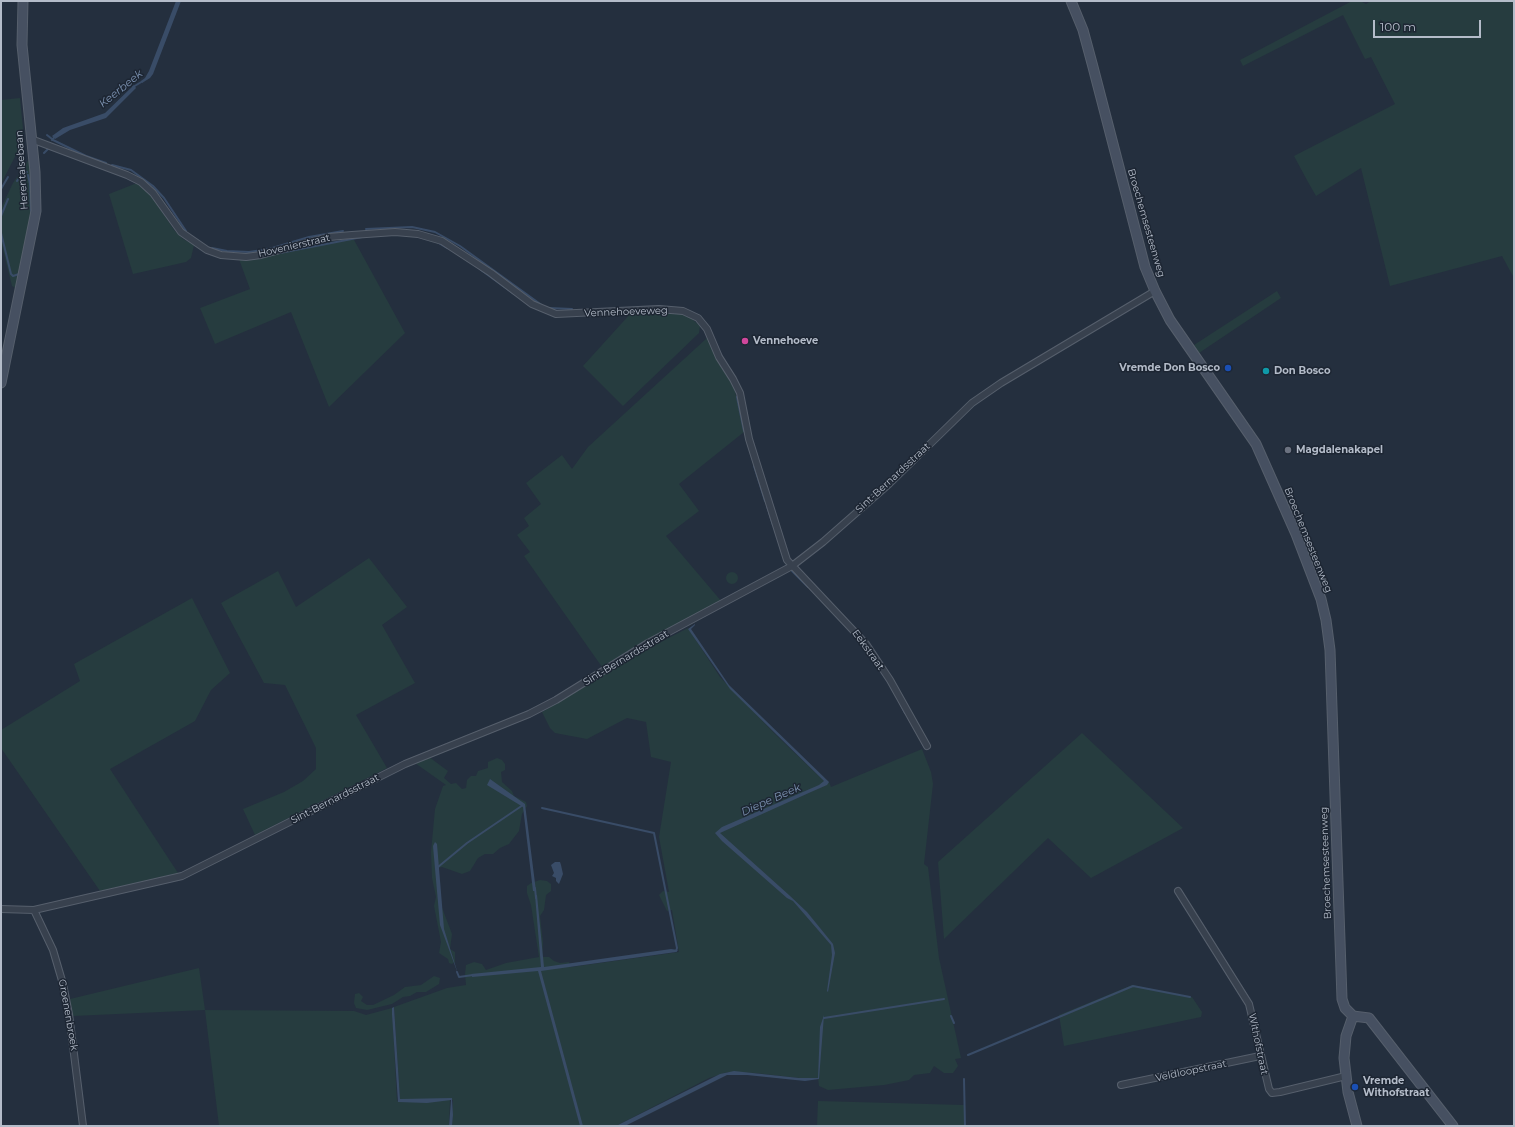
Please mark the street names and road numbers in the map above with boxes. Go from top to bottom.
street label: Herentalsebaan [13,130,31,210]
street label: Broechemsesteenweg [1125,167,1167,279]
street label: Hovenierstraat [257,232,331,260]
street label: Vennehoeveweg [584,305,668,319]
street label: Sint-Bernardsstraat [853,440,933,516]
street label: Broechemsesteenweg [1281,486,1335,594]
street label: Sint-Bernardsstraat [581,628,671,688]
street label: Eekstraat [849,628,887,672]
street label: Sint-Bernardsstraat [289,772,381,826]
street label: Broechemsesteenweg [1318,807,1334,919]
street label: Groenenbroek [56,978,80,1052]
street label: Withofstraat [1246,1012,1270,1076]
street label: Veldloopstraat [1154,1058,1228,1084]

